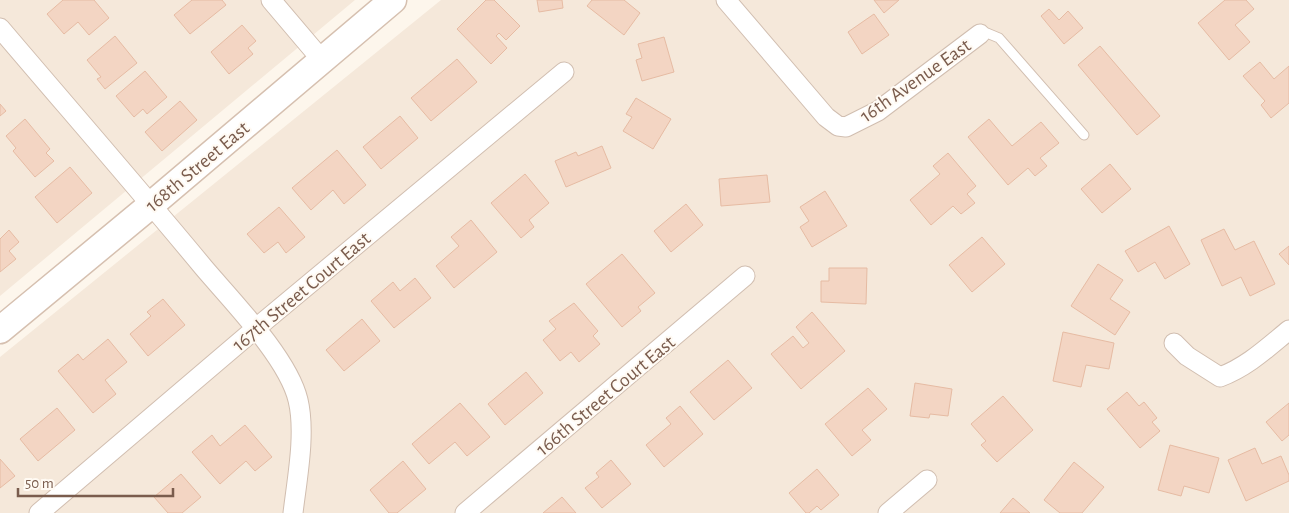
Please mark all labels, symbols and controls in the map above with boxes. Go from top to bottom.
street label: 16th Avenue East [856,35,975,126]
street label: 168th Street East [142,117,254,216]
street label: 167th Street Court East [229,228,375,355]
street label: 166th Street Court East [532,332,679,459]
scale bar [18,466,172,498]
text: 50 m [25,476,54,491]

